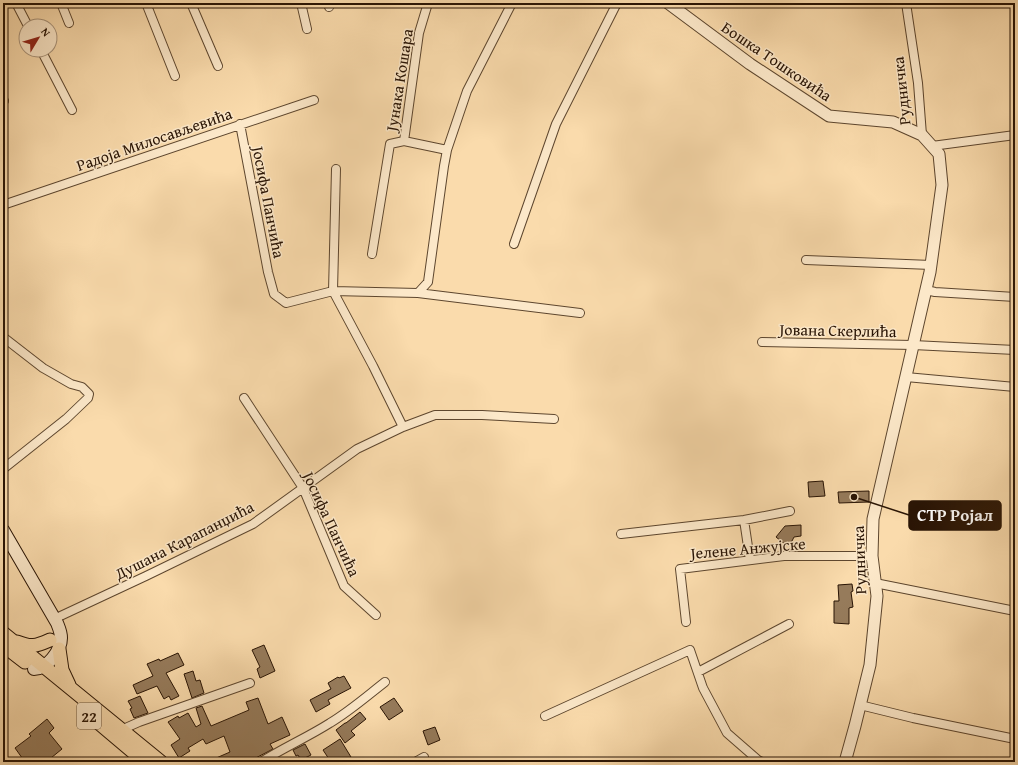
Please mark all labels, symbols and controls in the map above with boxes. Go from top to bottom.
street label: Бошка Тошковића [717,15,837,107]
north arrow [18,18,58,58]
text: N [37,24,55,40]
street label: Јунака Кошара [379,27,419,135]
street label: Рудничка [885,55,917,126]
street label: Радоја Милосављевића [73,101,235,177]
street label: Јосифа Панчића [246,142,292,260]
street label: Јована Скерлића [777,317,897,343]
street label: Јосифа Панчића [296,466,367,581]
street label: Душана Карапанџића [109,494,258,586]
callout: СТР Ројал [909,501,1001,530]
text: СТР Ројал [917,502,993,527]
street label: Рудничка [846,525,872,595]
street label: Јелене Анжујске [688,531,806,565]
road number: 22 [77,703,101,729]

